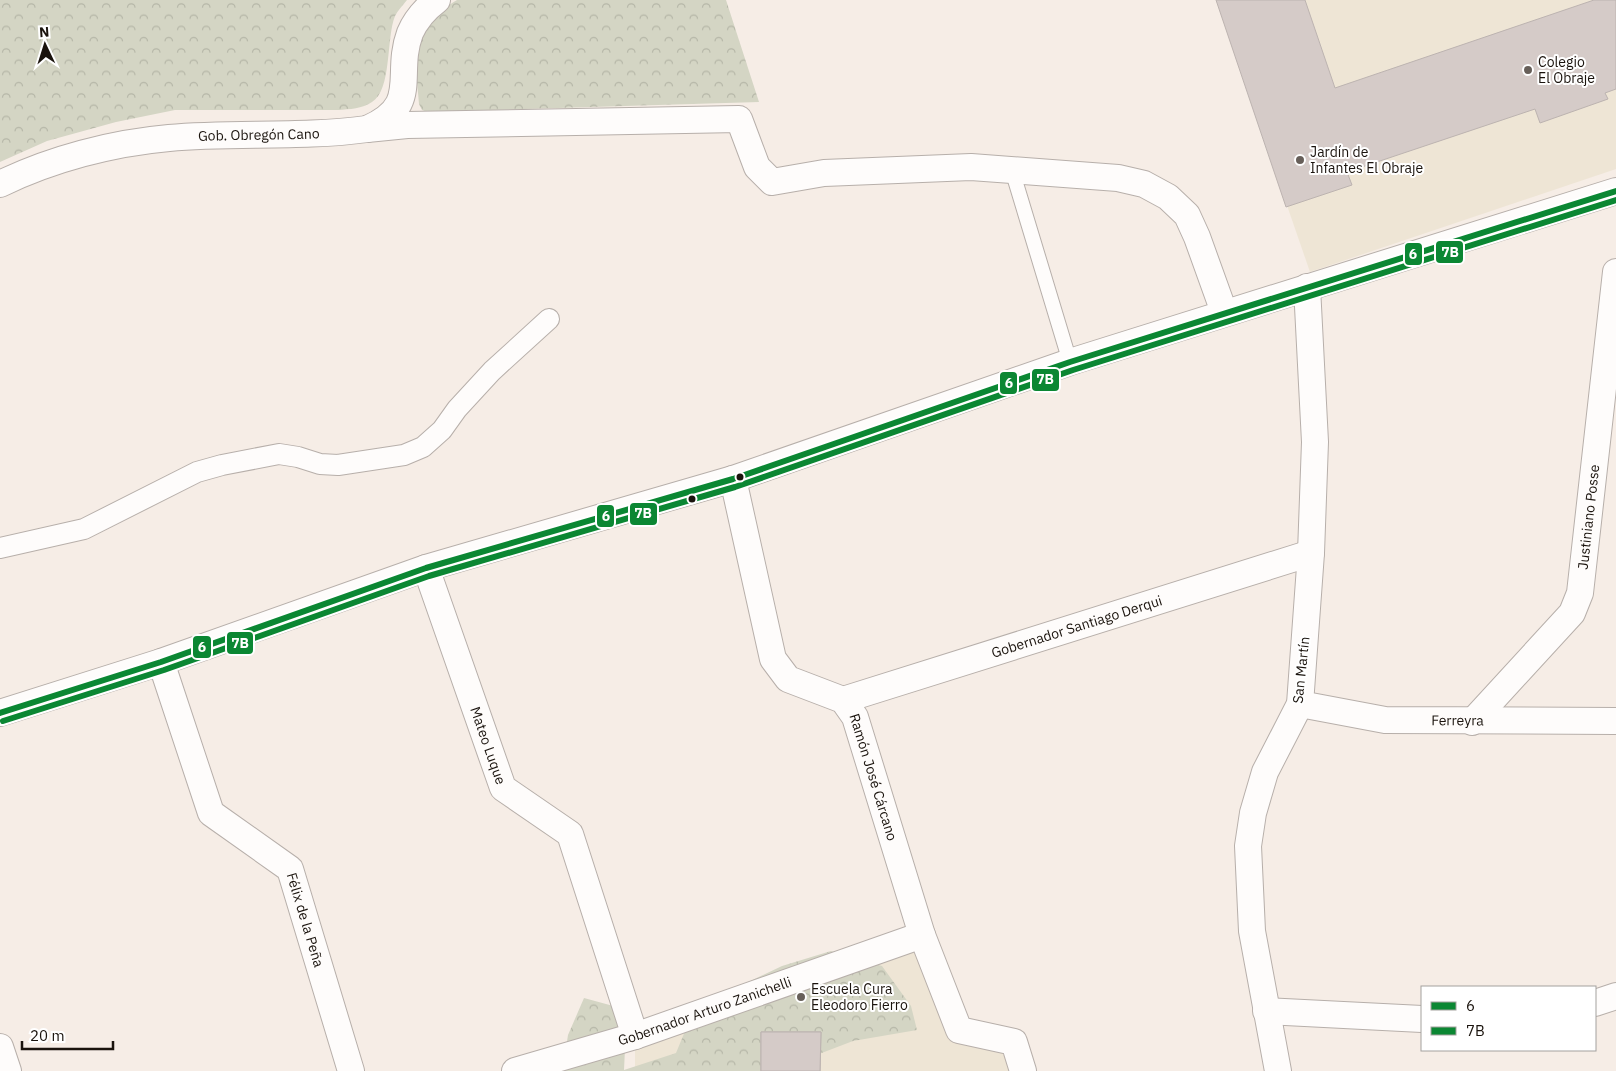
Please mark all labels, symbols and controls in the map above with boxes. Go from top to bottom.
north arrow [20,20,70,70]
text: N [38,23,50,41]
place label: Colegio El Obraje [1538,53,1595,87]
marker: Colegio El Obraje [1522,64,1534,76]
street label: Gob. Obregón Cano [198,124,320,145]
place label: Jardín de Infantes El Obraje [1310,143,1424,177]
marker: Jardín de Infantes El Obraje [1294,154,1306,166]
line badge: 7B [1435,240,1464,264]
line badge: 6 [1404,242,1423,266]
text: 7B [1441,243,1459,261]
text: 6 [1409,245,1417,263]
line badge: 7B [1031,368,1060,392]
text: 7B [1036,370,1054,388]
line badge: 6 [999,371,1018,395]
text: 6 [1005,374,1013,392]
street label: Justiniano Posse [1574,463,1603,570]
unlabelled marker [735,472,745,482]
unlabelled marker [687,494,697,504]
line badge: 7B [629,502,658,526]
line badge: 6 [596,504,615,528]
text: 7B [634,504,652,522]
text: 6 [602,507,610,525]
street label: Gobernador Santiago Derqui [989,591,1164,662]
line badge: 7B [226,631,254,655]
text: 7B [231,634,249,652]
line badge: 6 [192,635,212,659]
street label: San Martín [1289,636,1313,704]
text: 6 [198,638,206,656]
street label: Mateo Luque [466,704,510,787]
street label: Ramón José Cárcano [845,711,902,843]
street label: Ferreyra [1431,711,1484,729]
street label: Félix de la Peña [283,870,328,970]
street label: Gobernador Arturo Zanichelli [616,973,794,1049]
place label: Escuela Cura Eleodoro Fierro [811,980,908,1014]
legend [1421,986,1596,1051]
marker: Escuela Cura Eleodoro Fierro [795,991,807,1003]
text: 6 [1466,996,1475,1015]
scale bar [22,1018,114,1050]
text: 7B [1466,1021,1485,1040]
text: 20 m [30,1026,65,1045]

